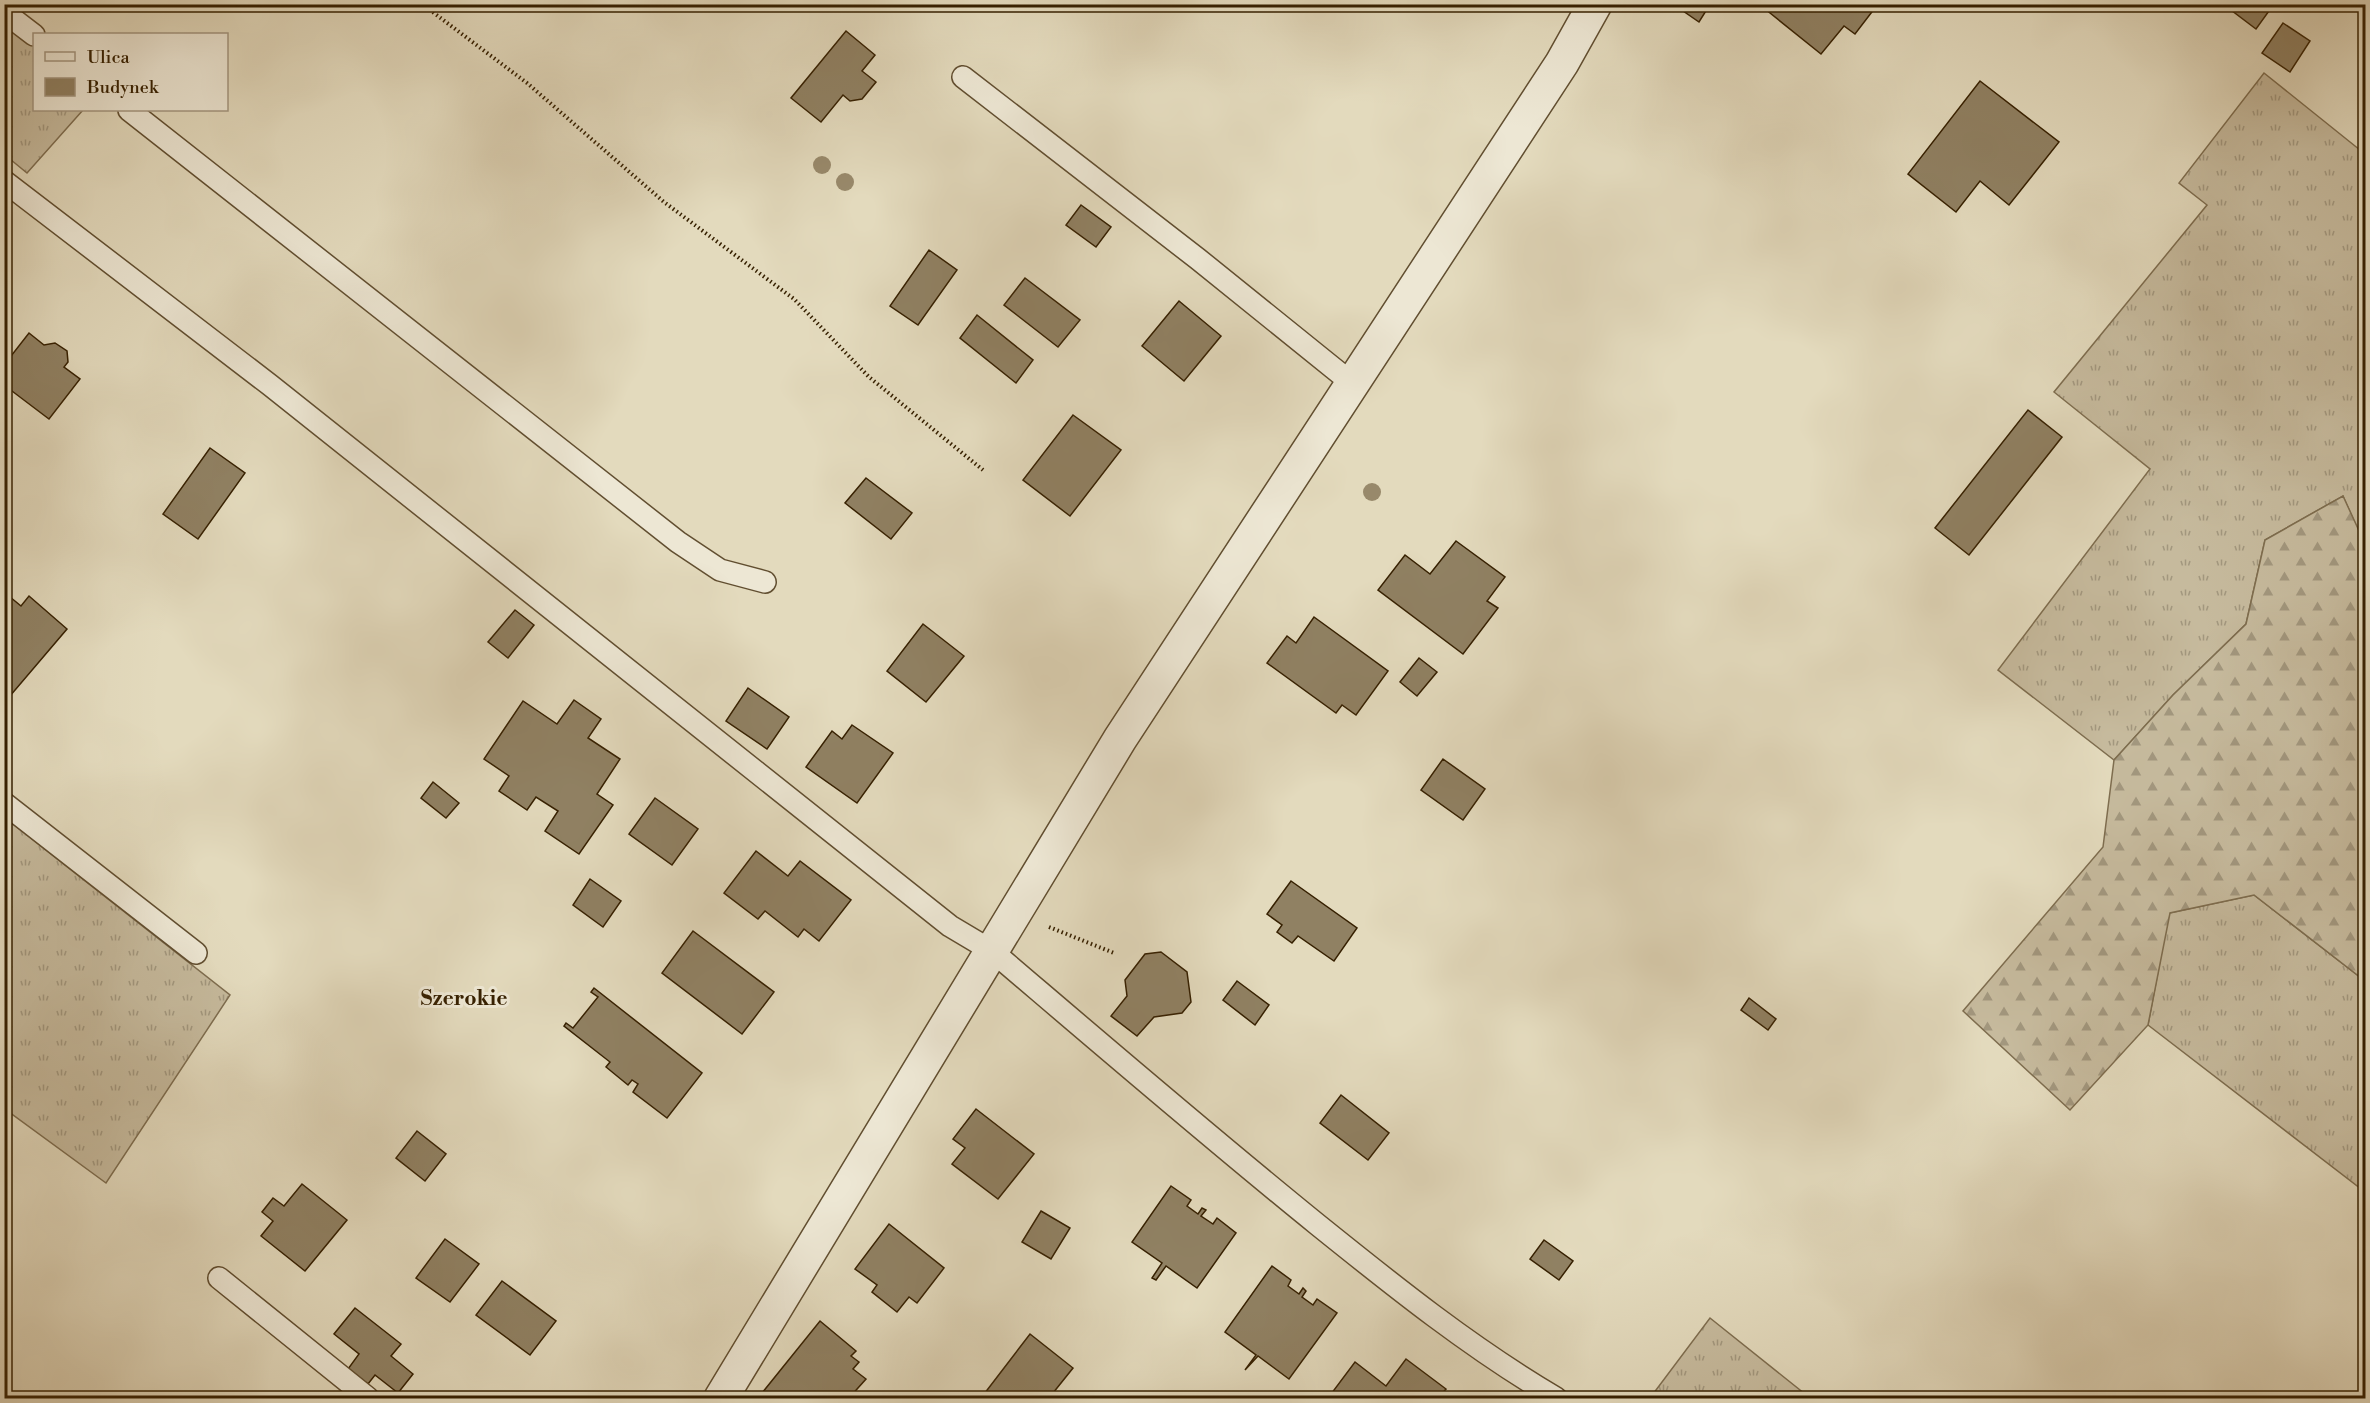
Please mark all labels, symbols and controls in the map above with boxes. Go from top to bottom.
legend [33,33,228,111]
text: Ulica [87,46,131,69]
text: Budynek [86,76,160,99]
district label: Szerokie [420,986,508,1012]

